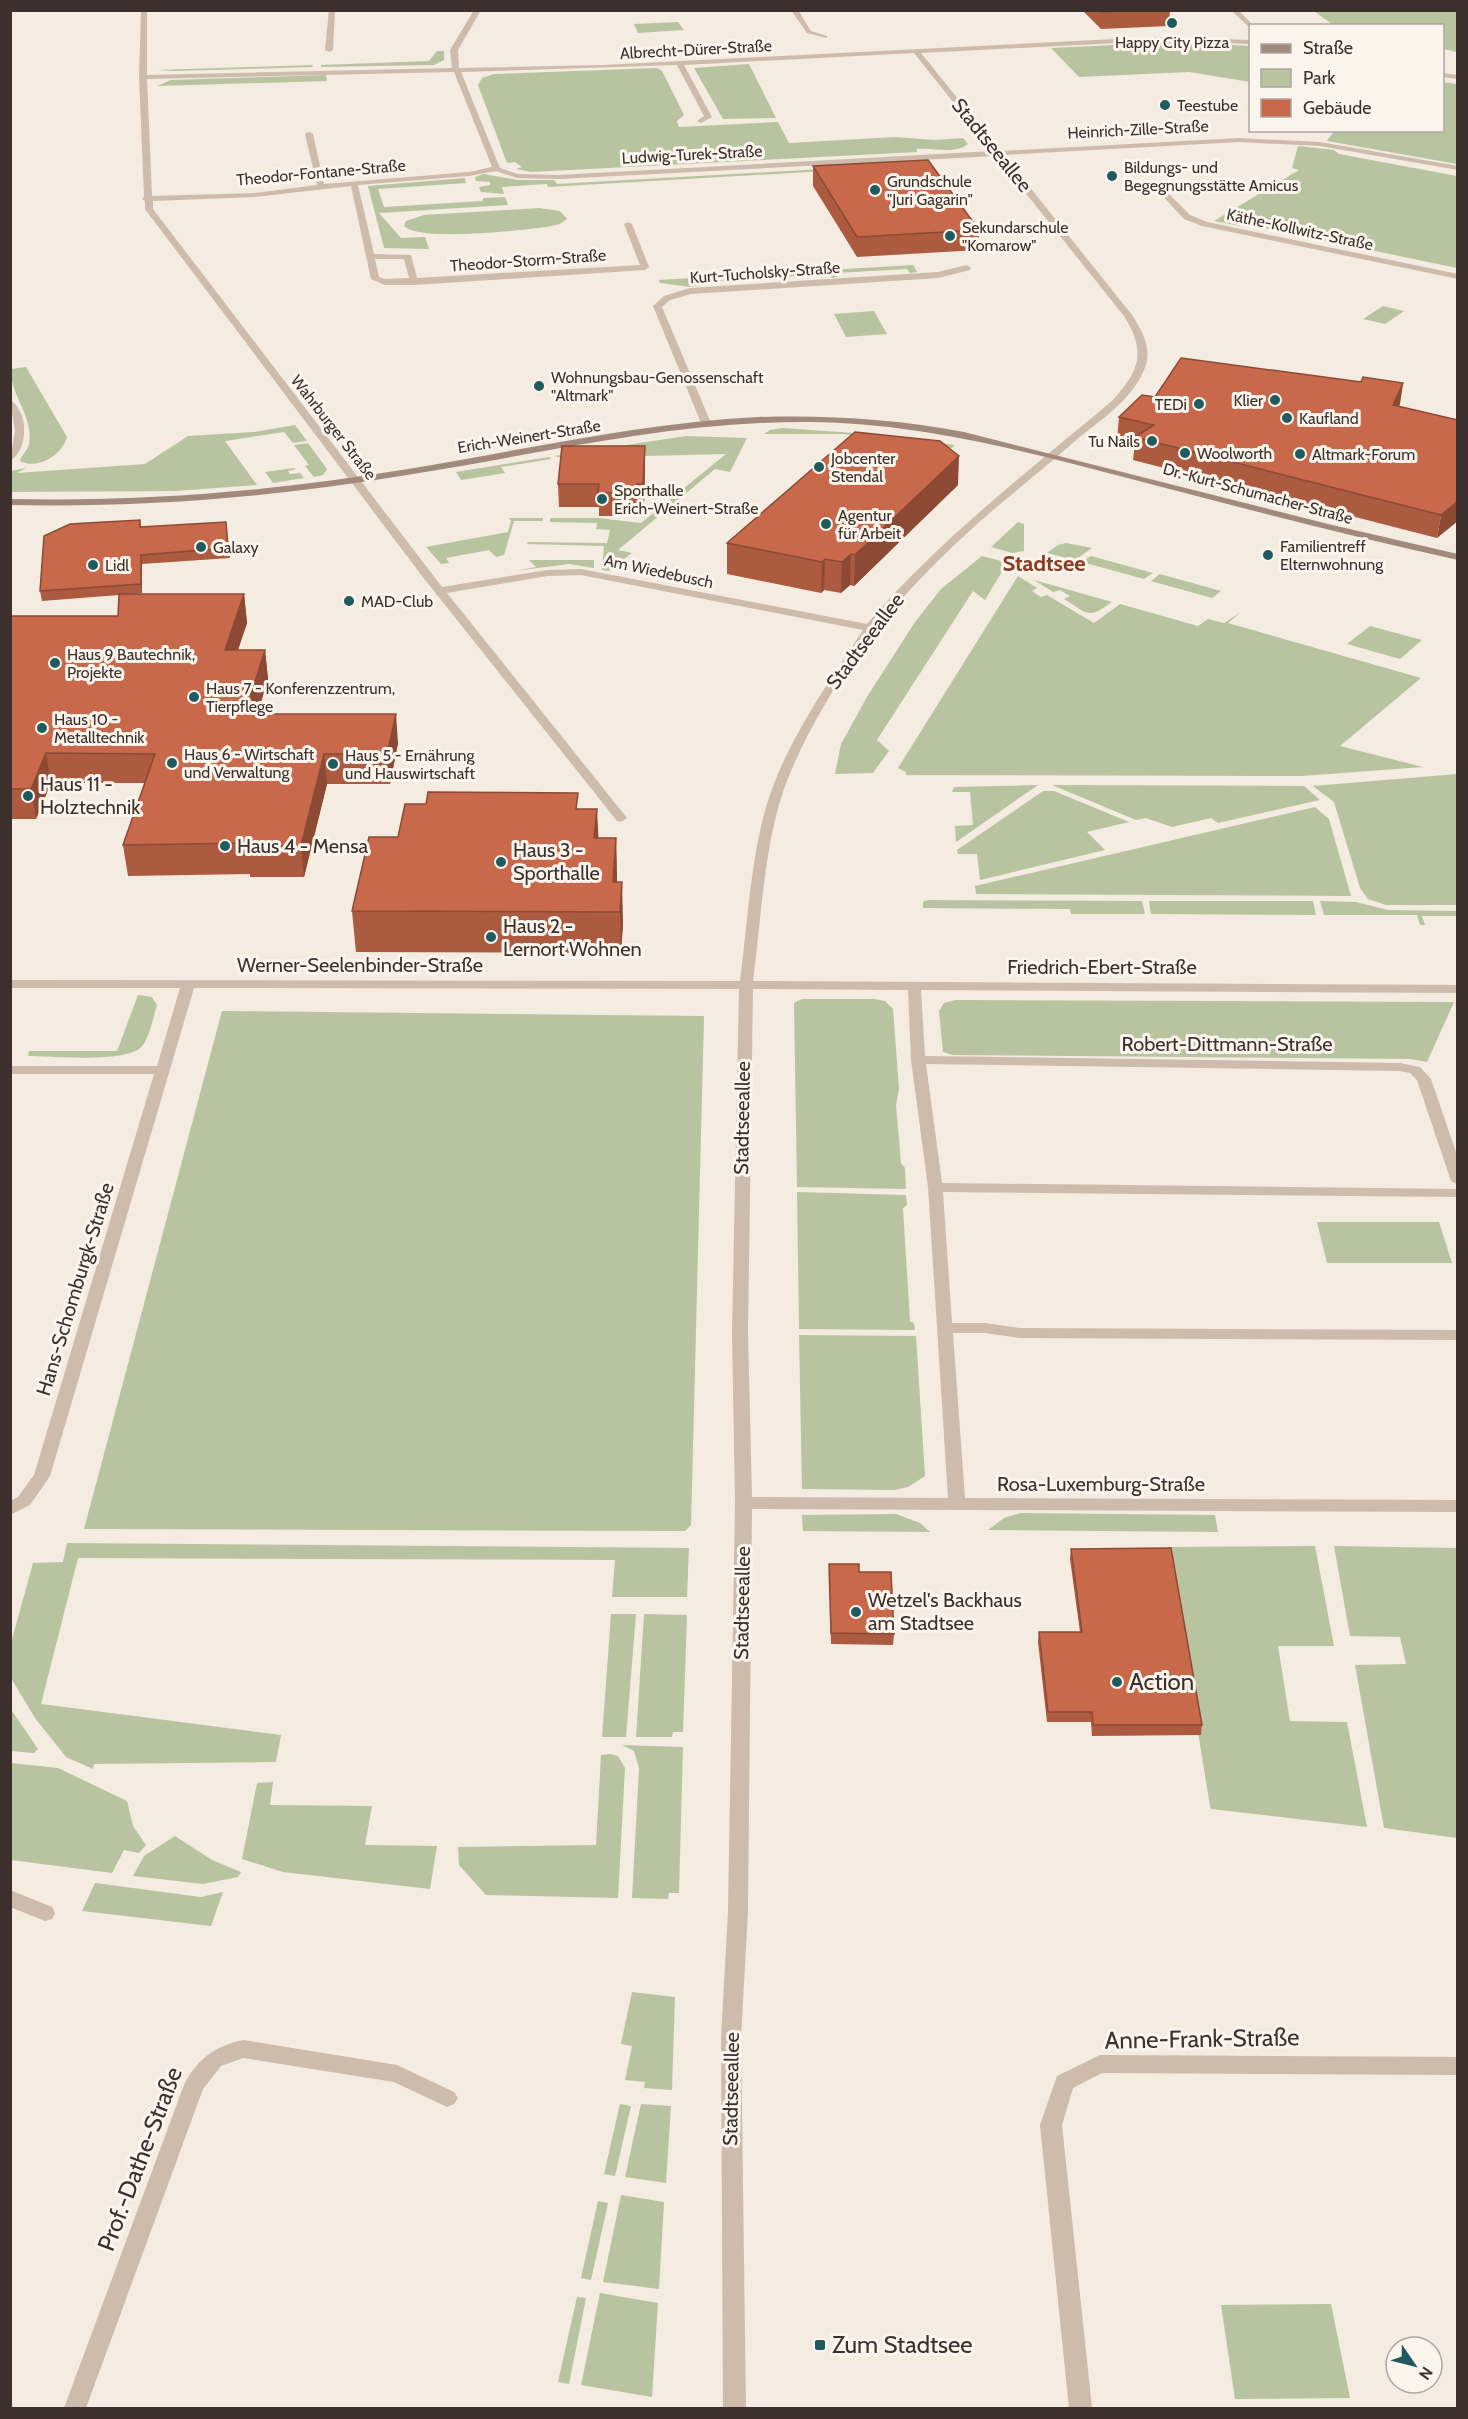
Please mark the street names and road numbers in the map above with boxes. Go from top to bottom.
street label: Albrecht-Dürer-Straße [620,36,772,63]
street label: Stadtseeallee [947,93,1037,197]
street label: Heinrich-Zille-Straße [1067,116,1209,143]
street label: Ludwig-Turek-Straße [621,141,763,168]
street label: Theodor-Fontane-Straße [236,156,406,189]
street label: Käthe-Kollwitz-Straße [1225,205,1375,254]
street label: Theodor-Storm-Straße [449,246,607,275]
street label: Kurt-Tucholsky-Straße [689,258,841,287]
street label: Wahrburger Straße [287,371,380,483]
street label: Erich-Weinert-Straße [456,416,602,457]
street label: Dr.-Kurt-Schumacher-Straße [1161,459,1355,528]
street label: Am Wiedebusch [603,551,715,592]
street label: Stadtseeallee [821,588,909,694]
street label: Werner-Seelenbinder-Straße [237,953,483,977]
street label: Friedrich-Ebert-Straße [1007,955,1197,979]
street label: Robert-Dittmann-Straße [1122,1032,1332,1056]
street label: Stadtseeallee [729,1061,755,1175]
street label: Hans-Schomburgk-Straße [31,1180,119,1398]
street label: Rosa-Luxemburg-Straße [997,1472,1205,1496]
street label: Stadtseeallee [729,1546,755,1660]
street label: Anne-Frank-Straße [1104,2022,1300,2055]
street label: Stadtseeallee [718,2032,744,2146]
street label: Prof.-Dathe-Straße [91,2063,188,2255]

